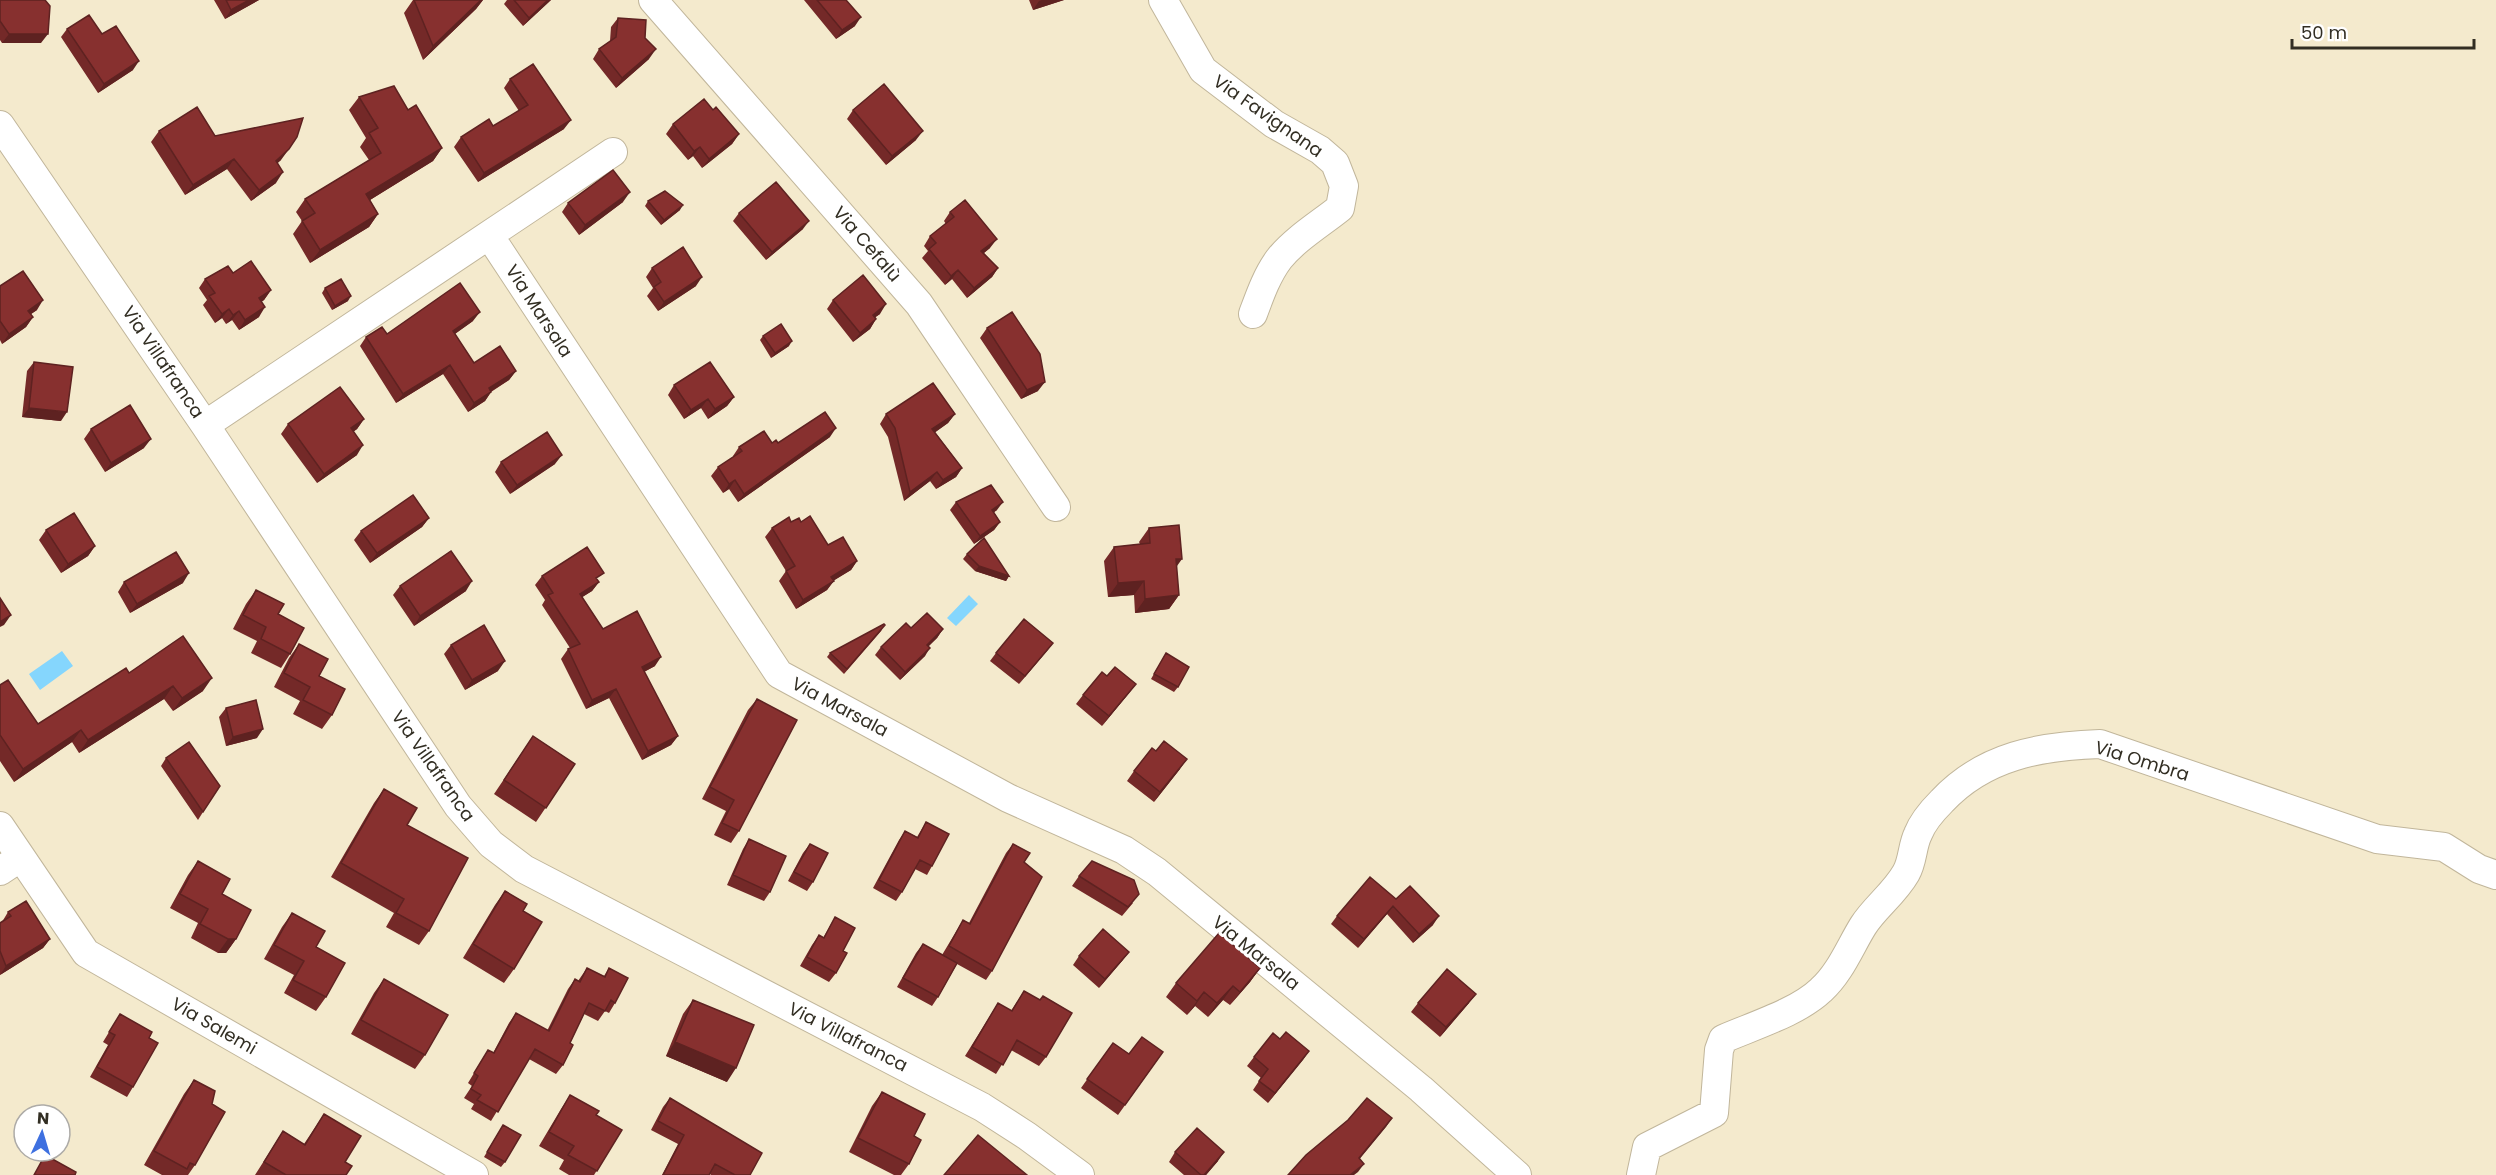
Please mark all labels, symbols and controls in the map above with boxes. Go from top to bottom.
scale bar [2292,12,2474,50]
text: 50 m [2301,20,2347,45]
street label: Via Favignana [1208,68,1328,163]
street label: Via Cefalù [828,201,907,287]
street label: Via Marsala [500,259,579,362]
street label: Via Villafranca [117,301,210,423]
street label: Via Marsala [788,671,893,743]
street label: Via Villafranca [386,705,481,826]
street label: Via Ombra [2092,734,2192,787]
street label: Via Marsala [1207,910,1305,996]
street label: Via Salemi [167,991,262,1060]
street label: Via Villafranca [784,996,912,1077]
north arrow [12,1103,72,1163]
text: N [36,1107,50,1130]

